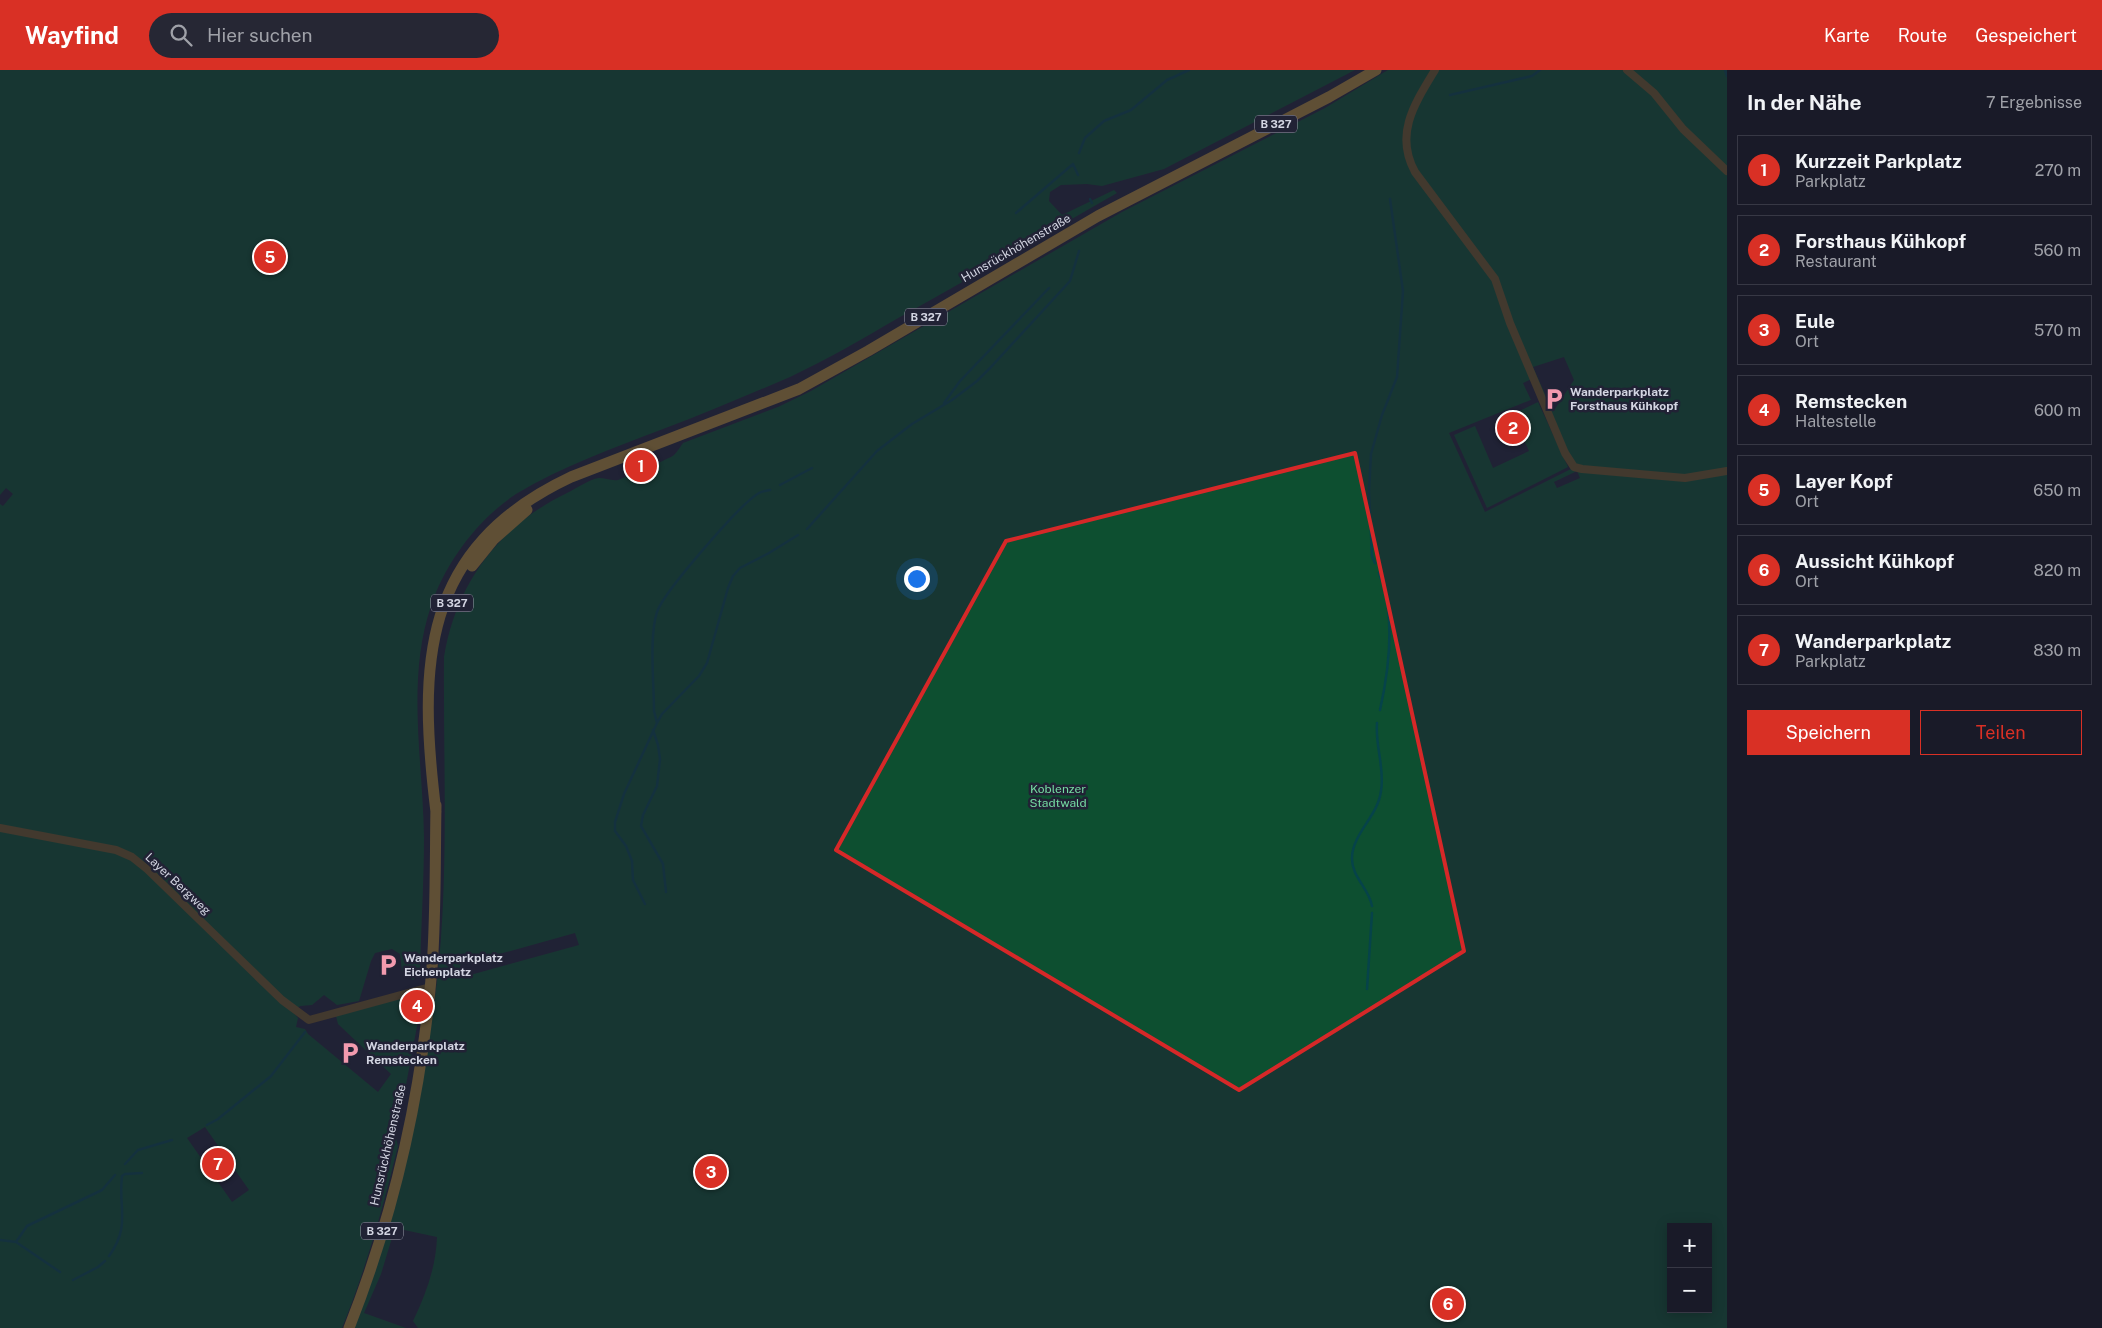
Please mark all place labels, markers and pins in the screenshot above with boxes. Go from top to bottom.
pin: 5 [254,238,286,276]
place label: Wanderparkplatz Forsthaus Kühkopf [1570,385,1678,413]
parking icon: Wanderparkplatz Forsthaus Kühkopf [1541,386,1567,412]
pin: 2 [1497,409,1529,447]
pin: 1 [625,447,657,485]
place label: Wanderparkplatz Eichenplatz [404,951,503,979]
parking icon: Wanderparkplatz Eichenplatz [375,952,401,978]
pin: 4 [401,987,433,1025]
place label: Wanderparkplatz Remstecken [366,1039,465,1067]
parking icon: Wanderparkplatz Remstecken [337,1040,363,1066]
pin: 7 [202,1145,234,1183]
pin: 3 [695,1153,727,1191]
pin: 6 [1432,1285,1464,1323]

